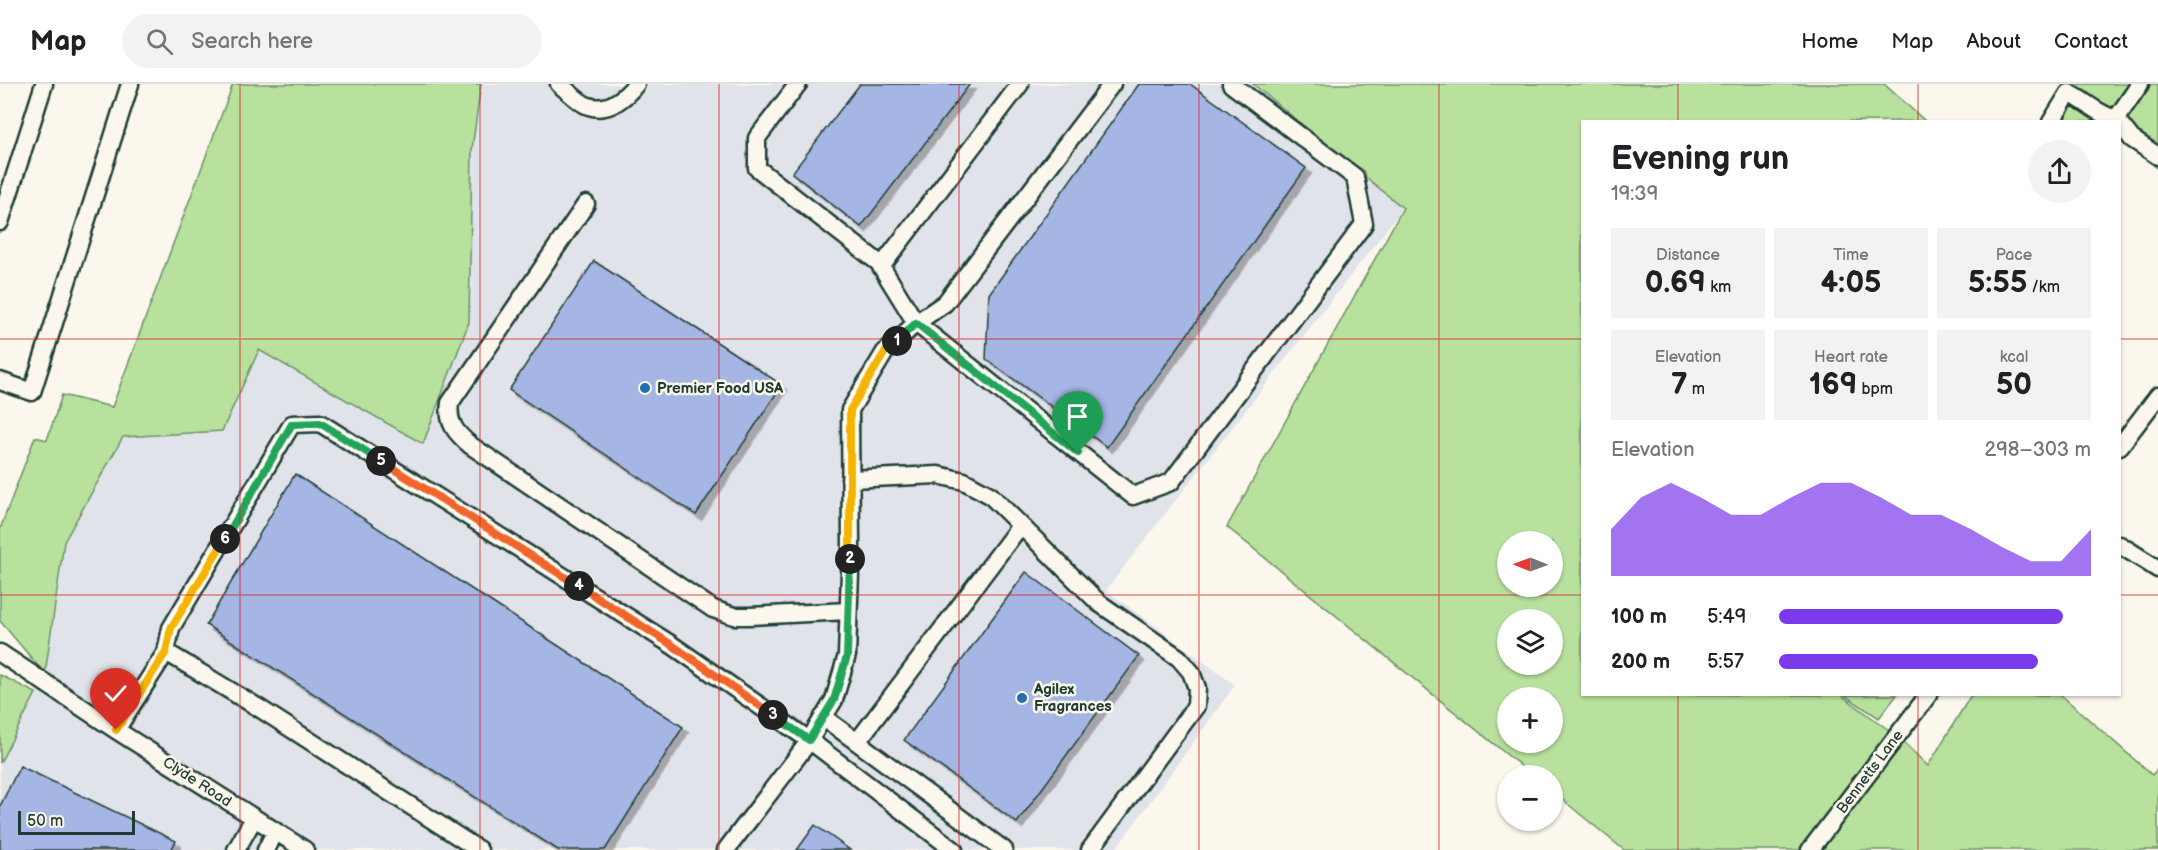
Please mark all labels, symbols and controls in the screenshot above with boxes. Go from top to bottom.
search box [122,14,542,68]
text: Map [30,25,86,58]
icon: search [143,25,176,58]
text: Search here [191,28,313,55]
text: Home [1801,29,1858,54]
text: Map [1891,29,1933,54]
text: About [1966,29,2021,54]
text: Contact [2054,29,2128,54]
text: Evening run [1611,139,1789,179]
button: share [2028,140,2091,203]
text: 19:39 [1611,182,1658,206]
text: Distance [1656,246,1720,265]
text: Time [1833,246,1869,265]
text: Pace [1996,246,2032,265]
text: 0.69 [1645,265,1706,301]
text: 4:05 [1821,265,1881,301]
text: 5:55 [1968,265,2027,301]
text: km [1706,278,1731,297]
text: /km [2027,278,2060,297]
pin: 1 [882,326,912,356]
text: 1 [894,331,900,350]
text: Elevation [1655,348,1721,367]
text: Heart rate [1814,348,1888,367]
text: kcal [2000,348,2028,367]
text: 7 [1671,367,1688,403]
text: 169 [1809,367,1857,403]
text: 50 [1996,367,2032,403]
place label: Premier Food USA [657,379,784,398]
text: m [1688,380,1705,399]
text: bpm [1857,380,1893,399]
marker: Premier Food USA [638,381,652,395]
pin [1052,391,1103,453]
icon: arrive [1061,400,1094,433]
text: Elevation [1611,438,1694,462]
text: 298–303 m [1985,438,2091,462]
pin: 5 [366,446,396,476]
text: 5 [376,451,386,470]
pin: 6 [210,524,240,554]
text: 6 [220,529,230,548]
north arrow [1497,531,1563,597]
map controls [1497,531,1563,831]
pin: 2 [835,544,865,574]
text: 2 [845,549,855,568]
pin: 4 [564,571,594,601]
text: 4 [574,576,584,595]
text: 100 m [1611,605,1667,629]
text: 5:49 [1707,605,1746,629]
button: layers [1497,609,1563,675]
text: 200 m [1611,650,1670,674]
text: 5:57 [1707,650,1744,674]
pin [90,668,141,730]
icon: check [99,677,132,710]
place label: Agilex Fragrances [1033,680,1112,716]
button: + [1497,687,1563,753]
marker: Agilex Fragrances [1015,691,1029,705]
pin: 3 [758,700,788,730]
text: 3 [768,705,778,724]
street label: Bennetts Lane [1832,726,1908,817]
street label: Clyde Road [159,753,235,811]
button: − [1497,765,1563,831]
scale bar [18,808,135,836]
text: 50 m [27,812,63,831]

